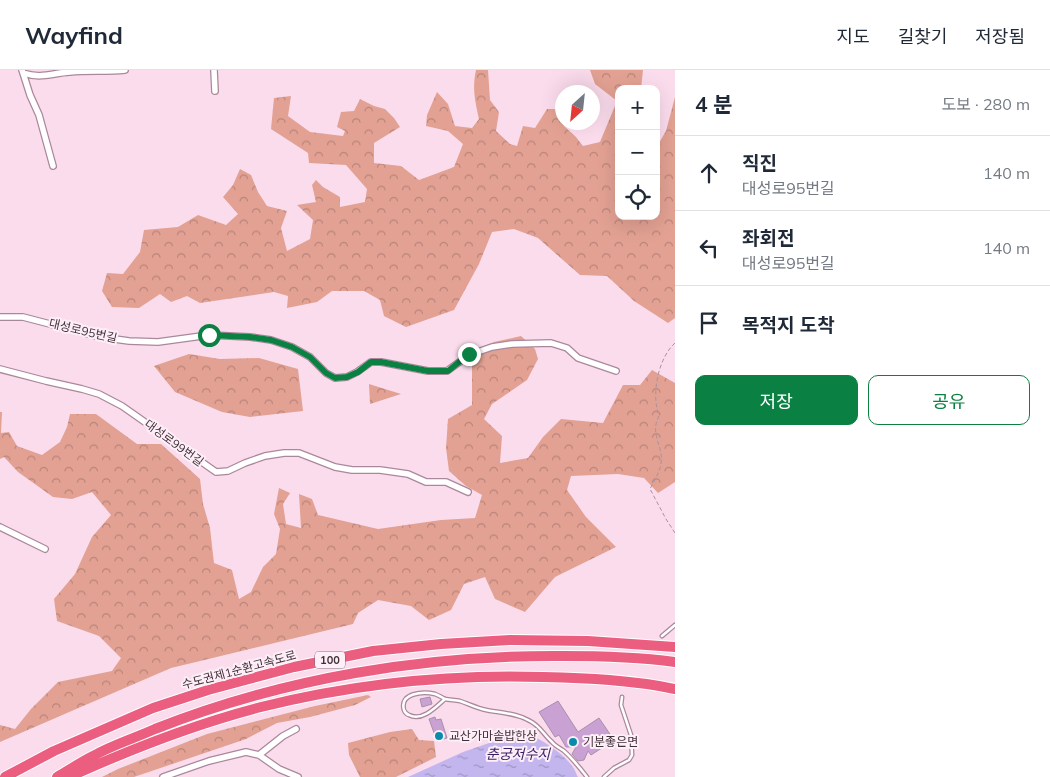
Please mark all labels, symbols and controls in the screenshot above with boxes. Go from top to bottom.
text: Wayfind [25,20,123,50]
text: 지도 [837,25,870,48]
text: 길찾기 [898,25,947,48]
text: 저장됨 [975,25,1025,48]
north arrow [555,85,600,130]
map controls [615,85,660,220]
button: + [615,85,660,130]
text: 4 분 [695,91,733,117]
text: 도보 · 280 m [941,94,1030,114]
button: − [615,130,660,175]
text: 직진 [742,151,777,175]
icon: ahead [695,159,723,187]
text: 140 m [983,163,1030,183]
button: locate [615,175,660,220]
text: 대성로95번길 [742,178,835,198]
text: 좌회전 [742,226,794,250]
icon: left [695,234,723,262]
text: 140 m [983,238,1030,258]
text: 대성로95번길 [742,253,835,273]
icon: arrive [695,309,723,337]
text: 목적지 도착 [742,313,835,337]
street label: 대성로95번길 [48,315,119,346]
route start [198,324,221,347]
route end [458,343,481,366]
button: 저장 [695,375,858,425]
button: 공유 [868,375,1030,425]
street label: 대성로99번길 [142,416,207,469]
street label: 수도권제1순환고속도로 [180,647,298,692]
road number: 100 [315,652,345,668]
place label: 교산가마솥밥한상 [449,728,537,743]
marker: 교산가마솥밥한상 [433,730,445,742]
place label: 기분좋은면 [583,734,638,749]
marker: 기분좋은면 [567,736,579,748]
water label: 춘궁저수지 [486,745,551,763]

